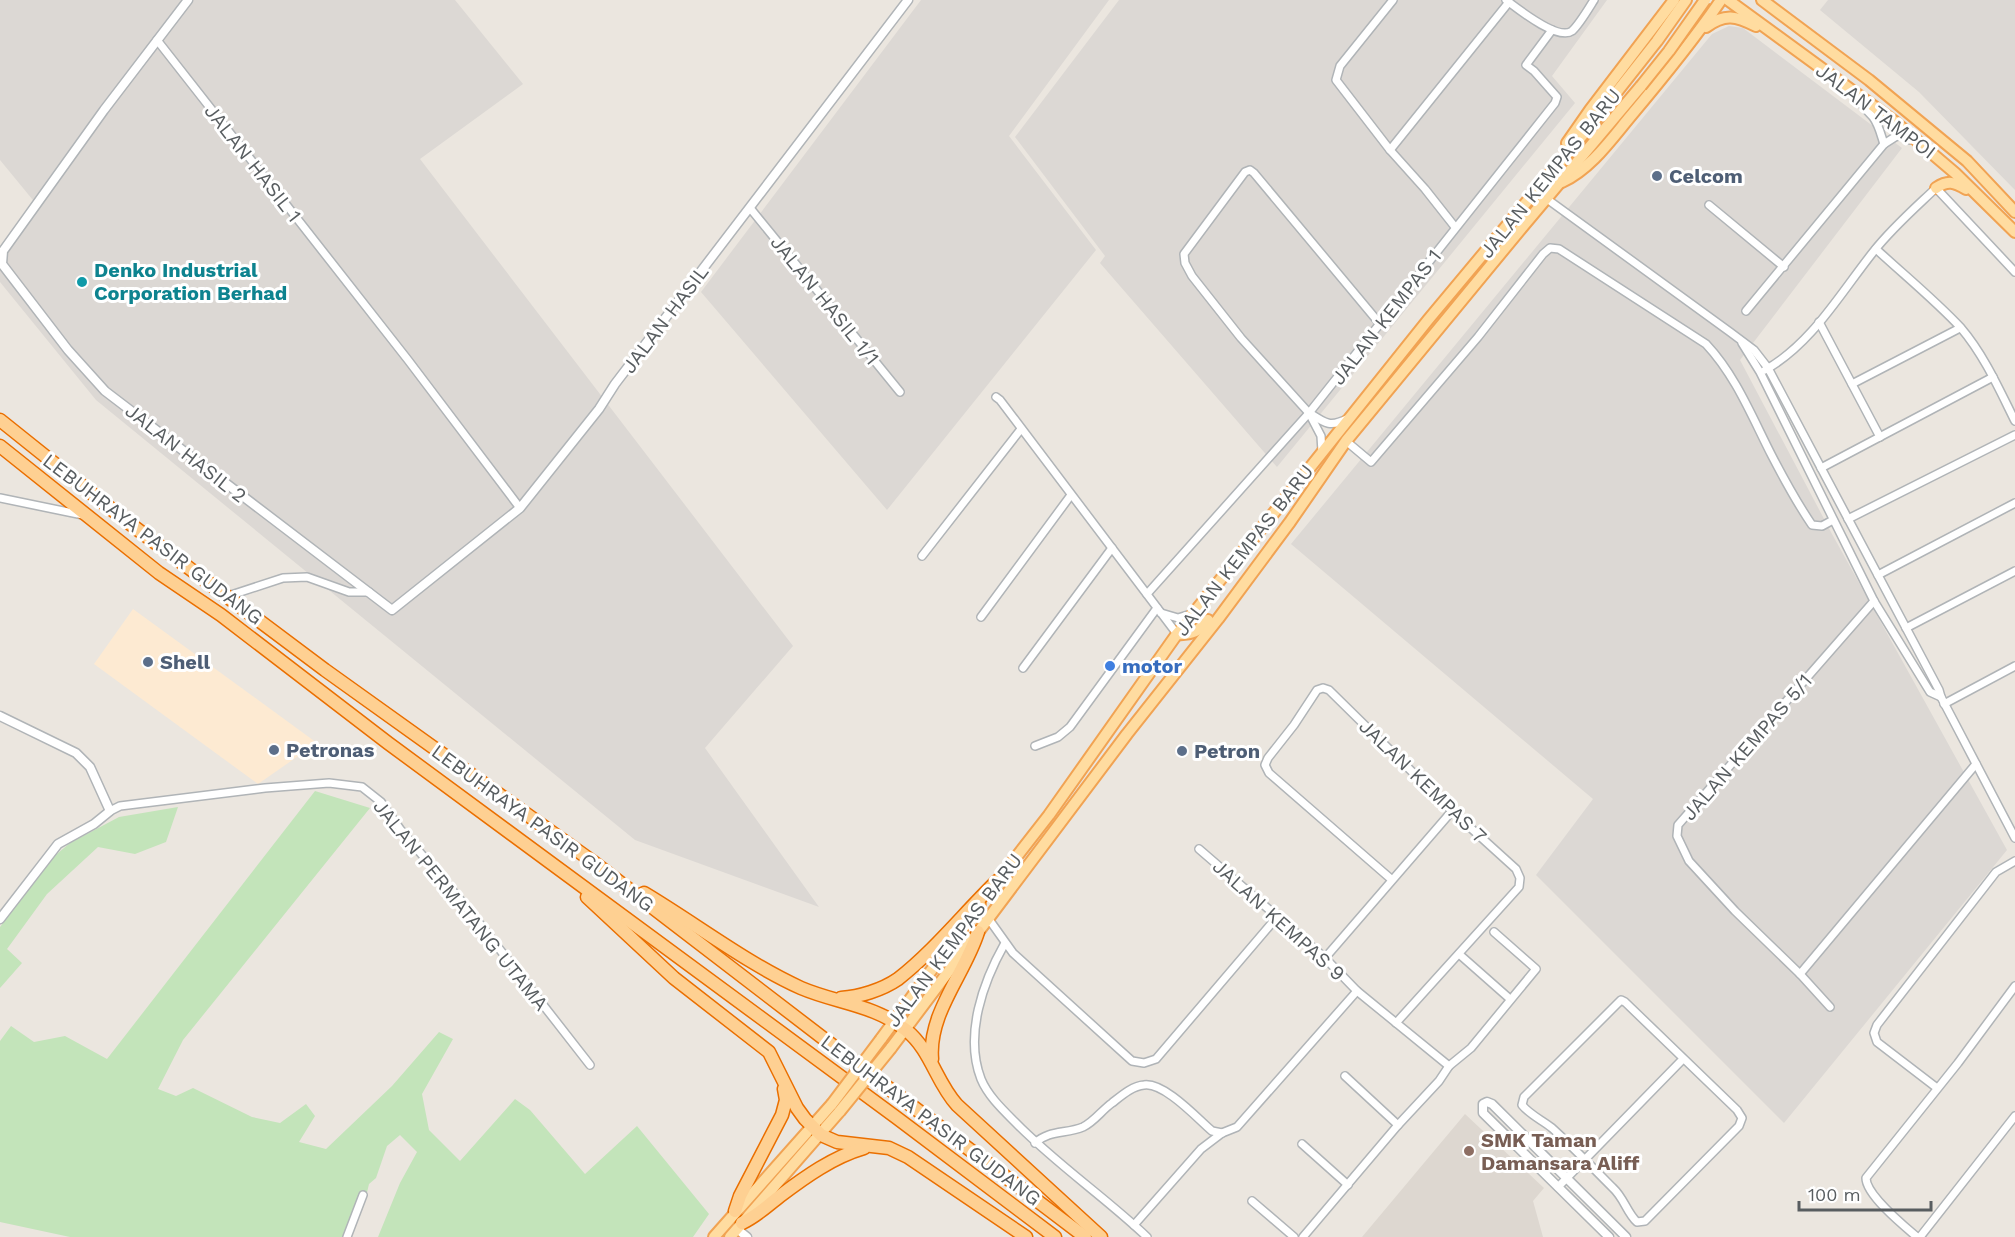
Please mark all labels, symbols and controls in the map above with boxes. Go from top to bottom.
street label: JALAN TAMPOI [1811,58,1941,164]
street label: JALAN KEMPAS BARU [1474,83,1626,263]
street label: JALAN HASIL 1 [200,99,306,227]
place label: Celcom [1669,164,1743,188]
marker: Celcom [1650,169,1664,183]
street label: JALAN HASIL 1/1 [766,231,884,369]
street label: JALAN KEMPAS 1 [1326,245,1446,389]
place label: Denko Industrial Corporation Berhad [94,258,287,305]
street label: JALAN HASIL [617,260,713,378]
marker: Denko Industrial Corporation Berhad [75,275,89,289]
street label: JALAN HASIL 2 [121,398,251,508]
street label: LEBUHRAYA PASIR GUDANG [38,448,268,630]
street label: JALAN KEMPAS BARU [1170,459,1318,641]
place label: Shell [160,650,210,674]
place label: motor [1122,654,1182,678]
marker: Shell [141,655,155,669]
marker: motor [1103,659,1117,673]
street label: JALAN KEMPAS 5/1 [1677,669,1817,825]
street label: JALAN KEMPAS 7 [1354,714,1492,848]
place label: Petronas [286,738,375,762]
street label: LEBUHRAYA PASIR GUDANG [427,739,659,917]
place label: Petron [1194,739,1260,763]
marker: Petronas [267,743,281,757]
marker: Petron [1175,744,1189,758]
street label: JALAN PERMATANG UTAMA [368,795,554,1015]
street label: JALAN KEMPAS BARU [881,848,1027,1032]
street label: JALAN KEMPAS 9 [1208,854,1350,986]
street label: LEBUHRAYA PASIR GUDANG [816,1029,1046,1211]
place label: SMK Taman Damansara Aliff [1481,1128,1640,1175]
marker: SMK Taman Damansara Aliff [1462,1144,1476,1158]
scale bar [1799,1174,1931,1212]
text: 100 m [1808,1184,1861,1205]

